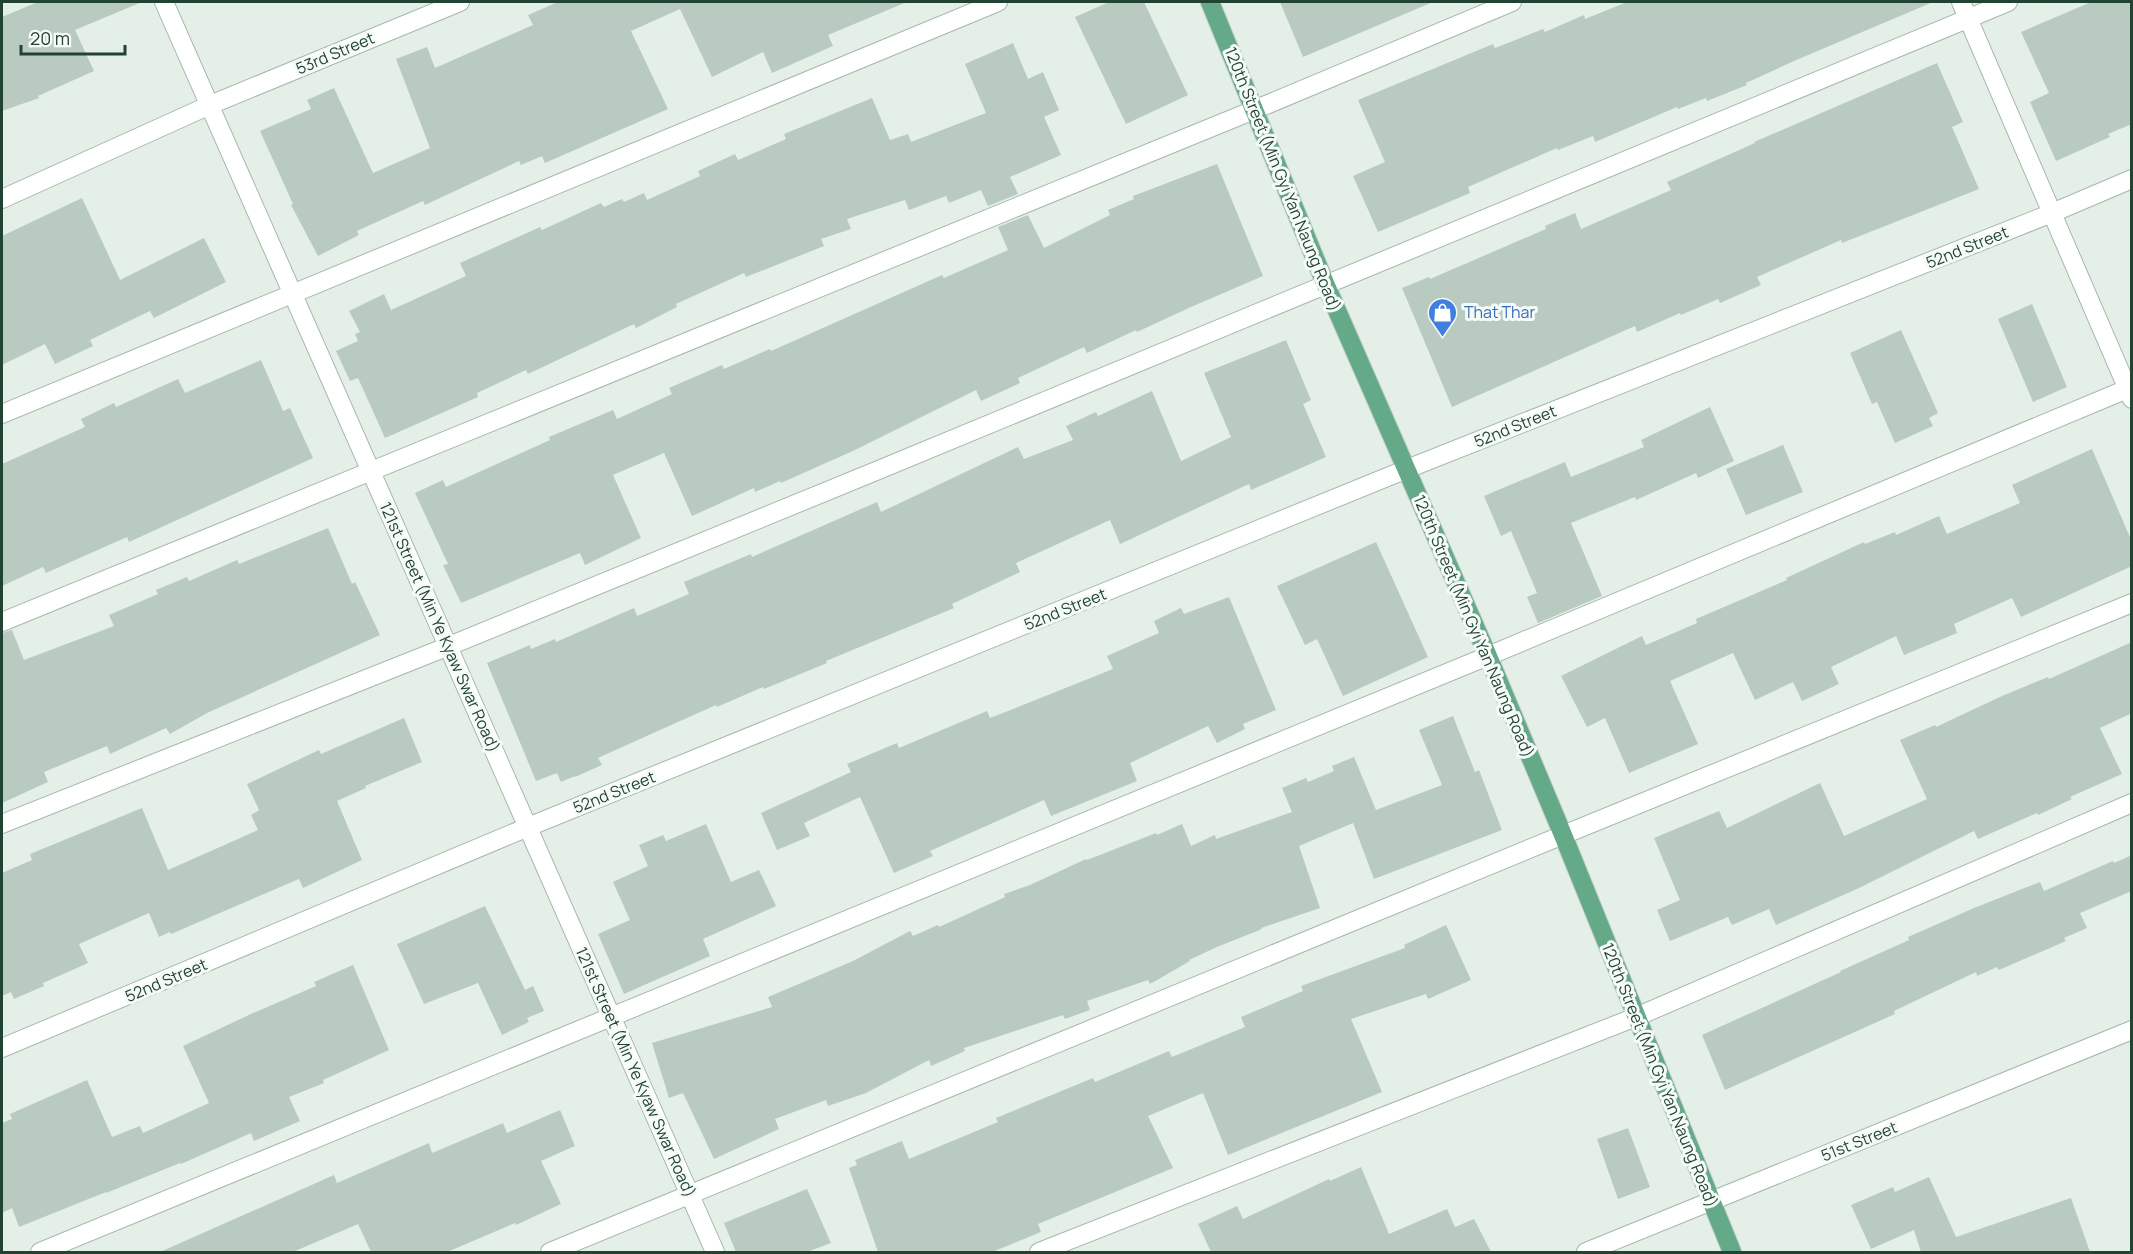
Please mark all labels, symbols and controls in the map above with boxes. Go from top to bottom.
scale bar [21,18,124,56]
text: 20 m [30,26,70,50]
street label: 53rd Street [292,27,378,79]
street label: 120th Street (Min Gyi Yan Naung Road) [1220,44,1346,314]
street label: 52nd Street [1923,220,2011,274]
shop icon: That Thar [1427,296,1459,338]
place label: That Thar [1464,301,1535,323]
street label: 52nd Street [1471,399,1559,453]
street label: 120th Street (Min Gyi Yan Naung Road) [1409,491,1539,761]
street label: 121st Street (Min Ye Kyaw Swar Road) [375,498,505,756]
street label: 52nd Street [1021,582,1109,636]
street label: 52nd Street [570,765,658,819]
street label: 120th Street (Min Gyi Yan Naung Road) [1597,940,1723,1210]
street label: 121st Street (Min Ye Kyaw Swar Road) [571,943,701,1201]
street label: 52nd Street [122,953,210,1007]
street label: 51st Street [1818,1116,1900,1166]

